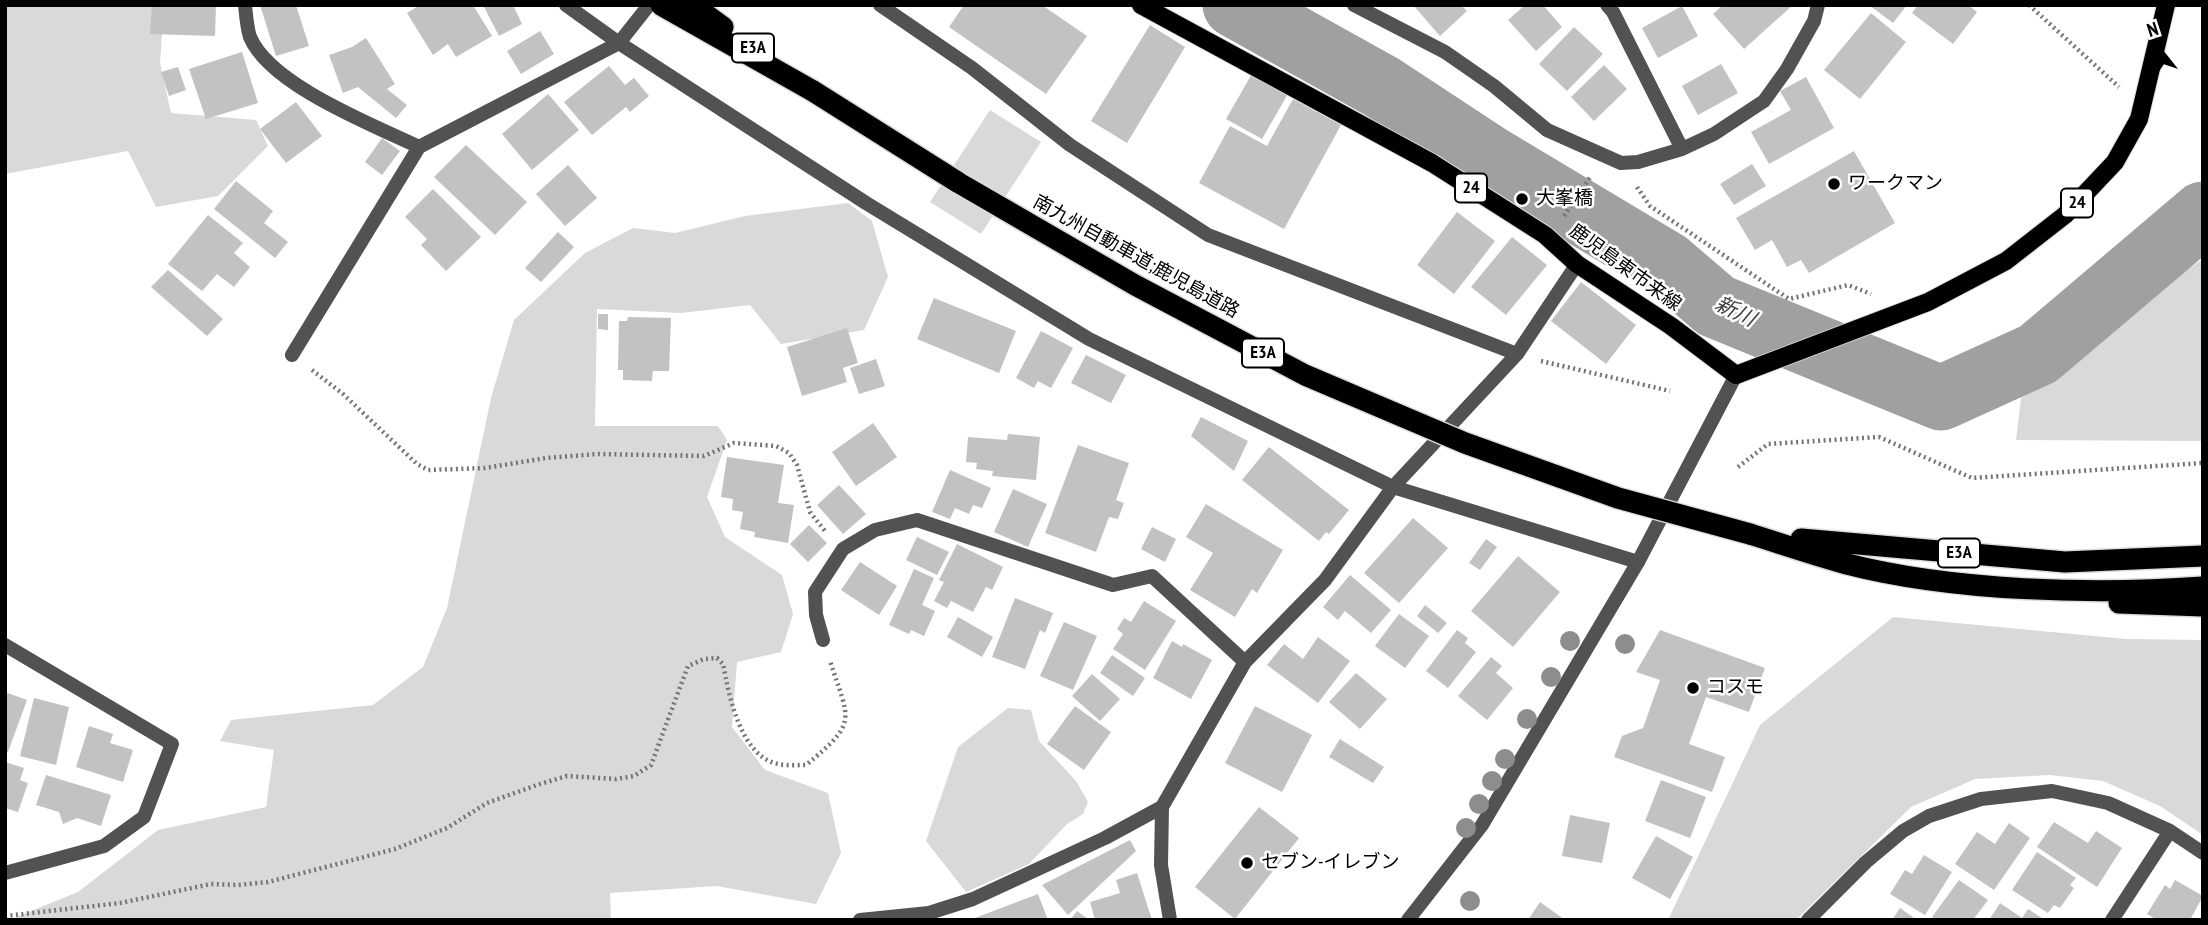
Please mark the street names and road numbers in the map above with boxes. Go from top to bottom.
road number: E3A [732,33,774,62]
road number: 24 [1455,174,1487,202]
road number: 24 [2061,188,2093,218]
street label: 南九州自動車道;鹿児島道路 [1029,191,1243,323]
street label: 鹿児島東市来線 [1564,220,1686,316]
road number: E3A [1242,338,1284,368]
road number: E3A [1938,538,1980,568]

